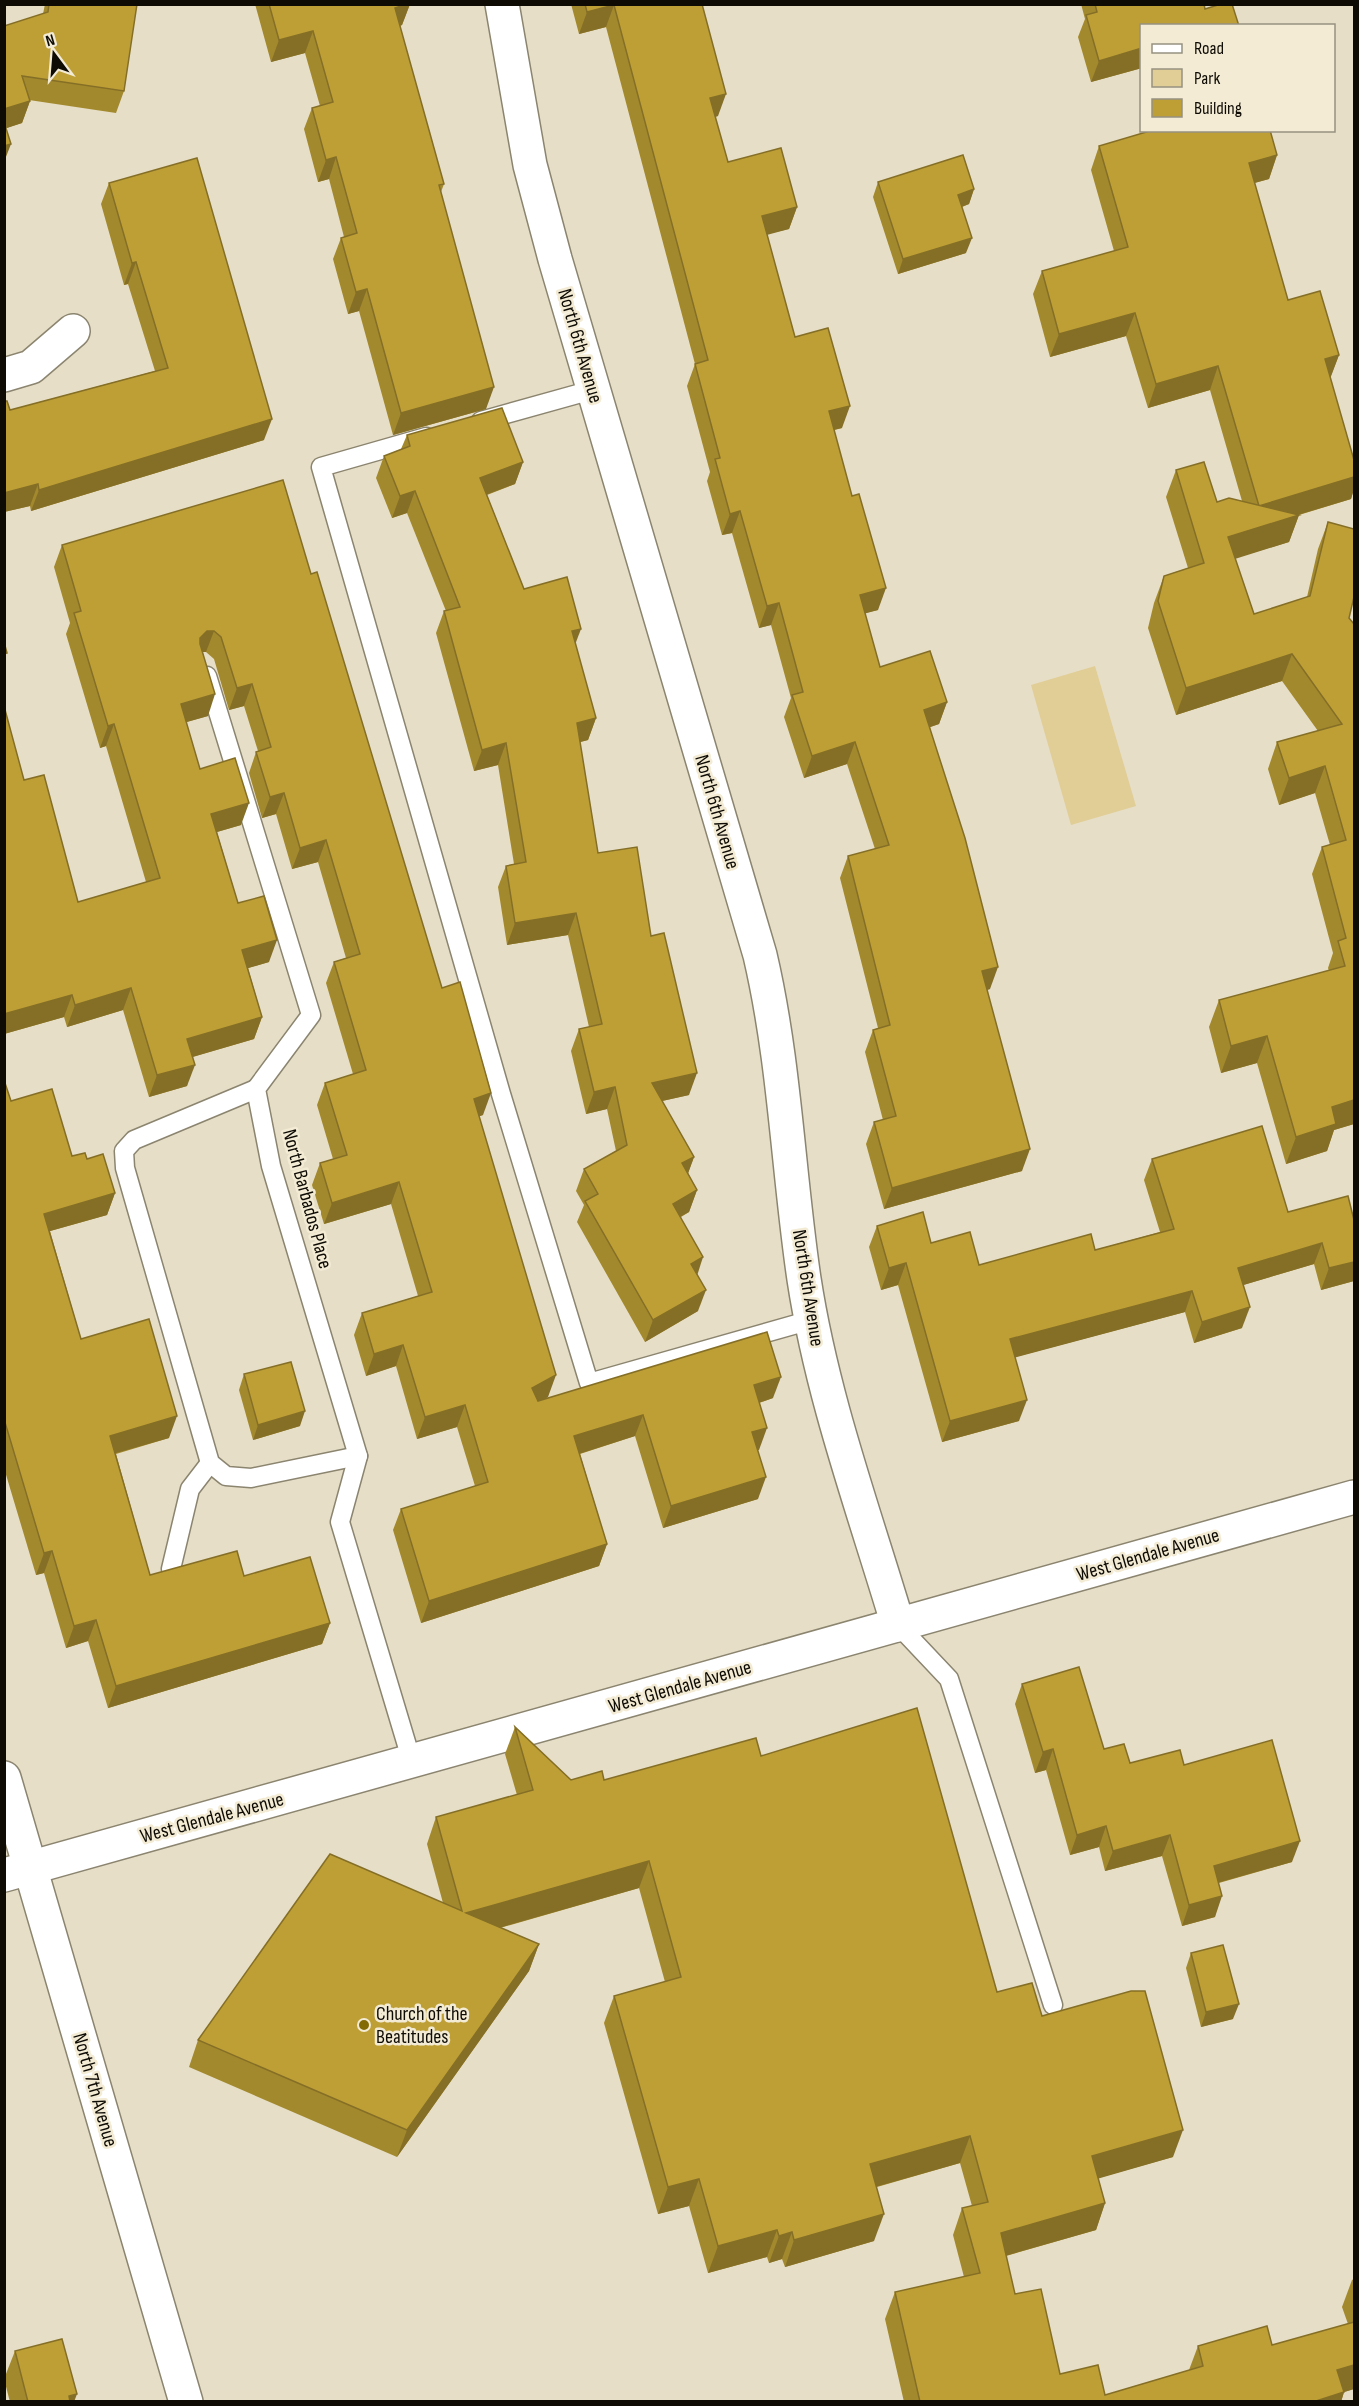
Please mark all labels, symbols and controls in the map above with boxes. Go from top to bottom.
north arrow [24,24,84,84]
legend [1140,24,1335,132]
text: N [44,31,57,51]
text: Road [1194,38,1224,59]
text: Park [1194,68,1220,89]
text: Building [1194,98,1242,119]
street label: North 6th Avenue [552,286,608,406]
street label: North 6th Avenue [689,752,745,872]
street label: North Barbados Place [277,1127,337,1271]
street label: North 6th Avenue [787,1228,829,1348]
street label: West Glendale Avenue [1074,1523,1222,1587]
street label: West Glendale Avenue [606,1655,754,1719]
street label: West Glendale Avenue [138,1787,286,1849]
place label: Church of the Beatitudes [376,2002,468,2049]
marker: Church of the Beatitudes [357,2018,371,2032]
street label: North 7th Avenue [67,2030,123,2150]

